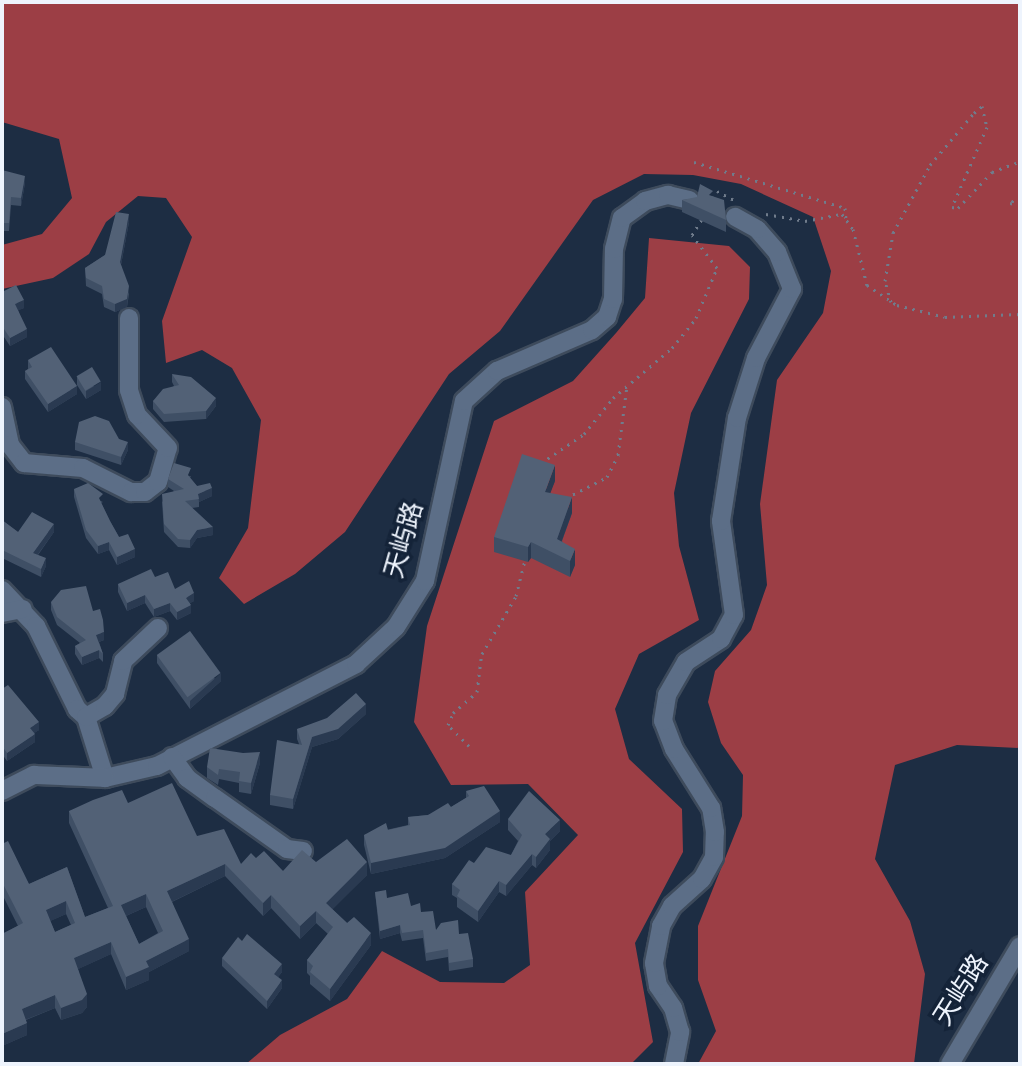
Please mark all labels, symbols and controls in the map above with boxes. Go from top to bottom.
street label: 天屿路 [378,498,430,582]
street label: 天屿路 [927,949,995,1031]

